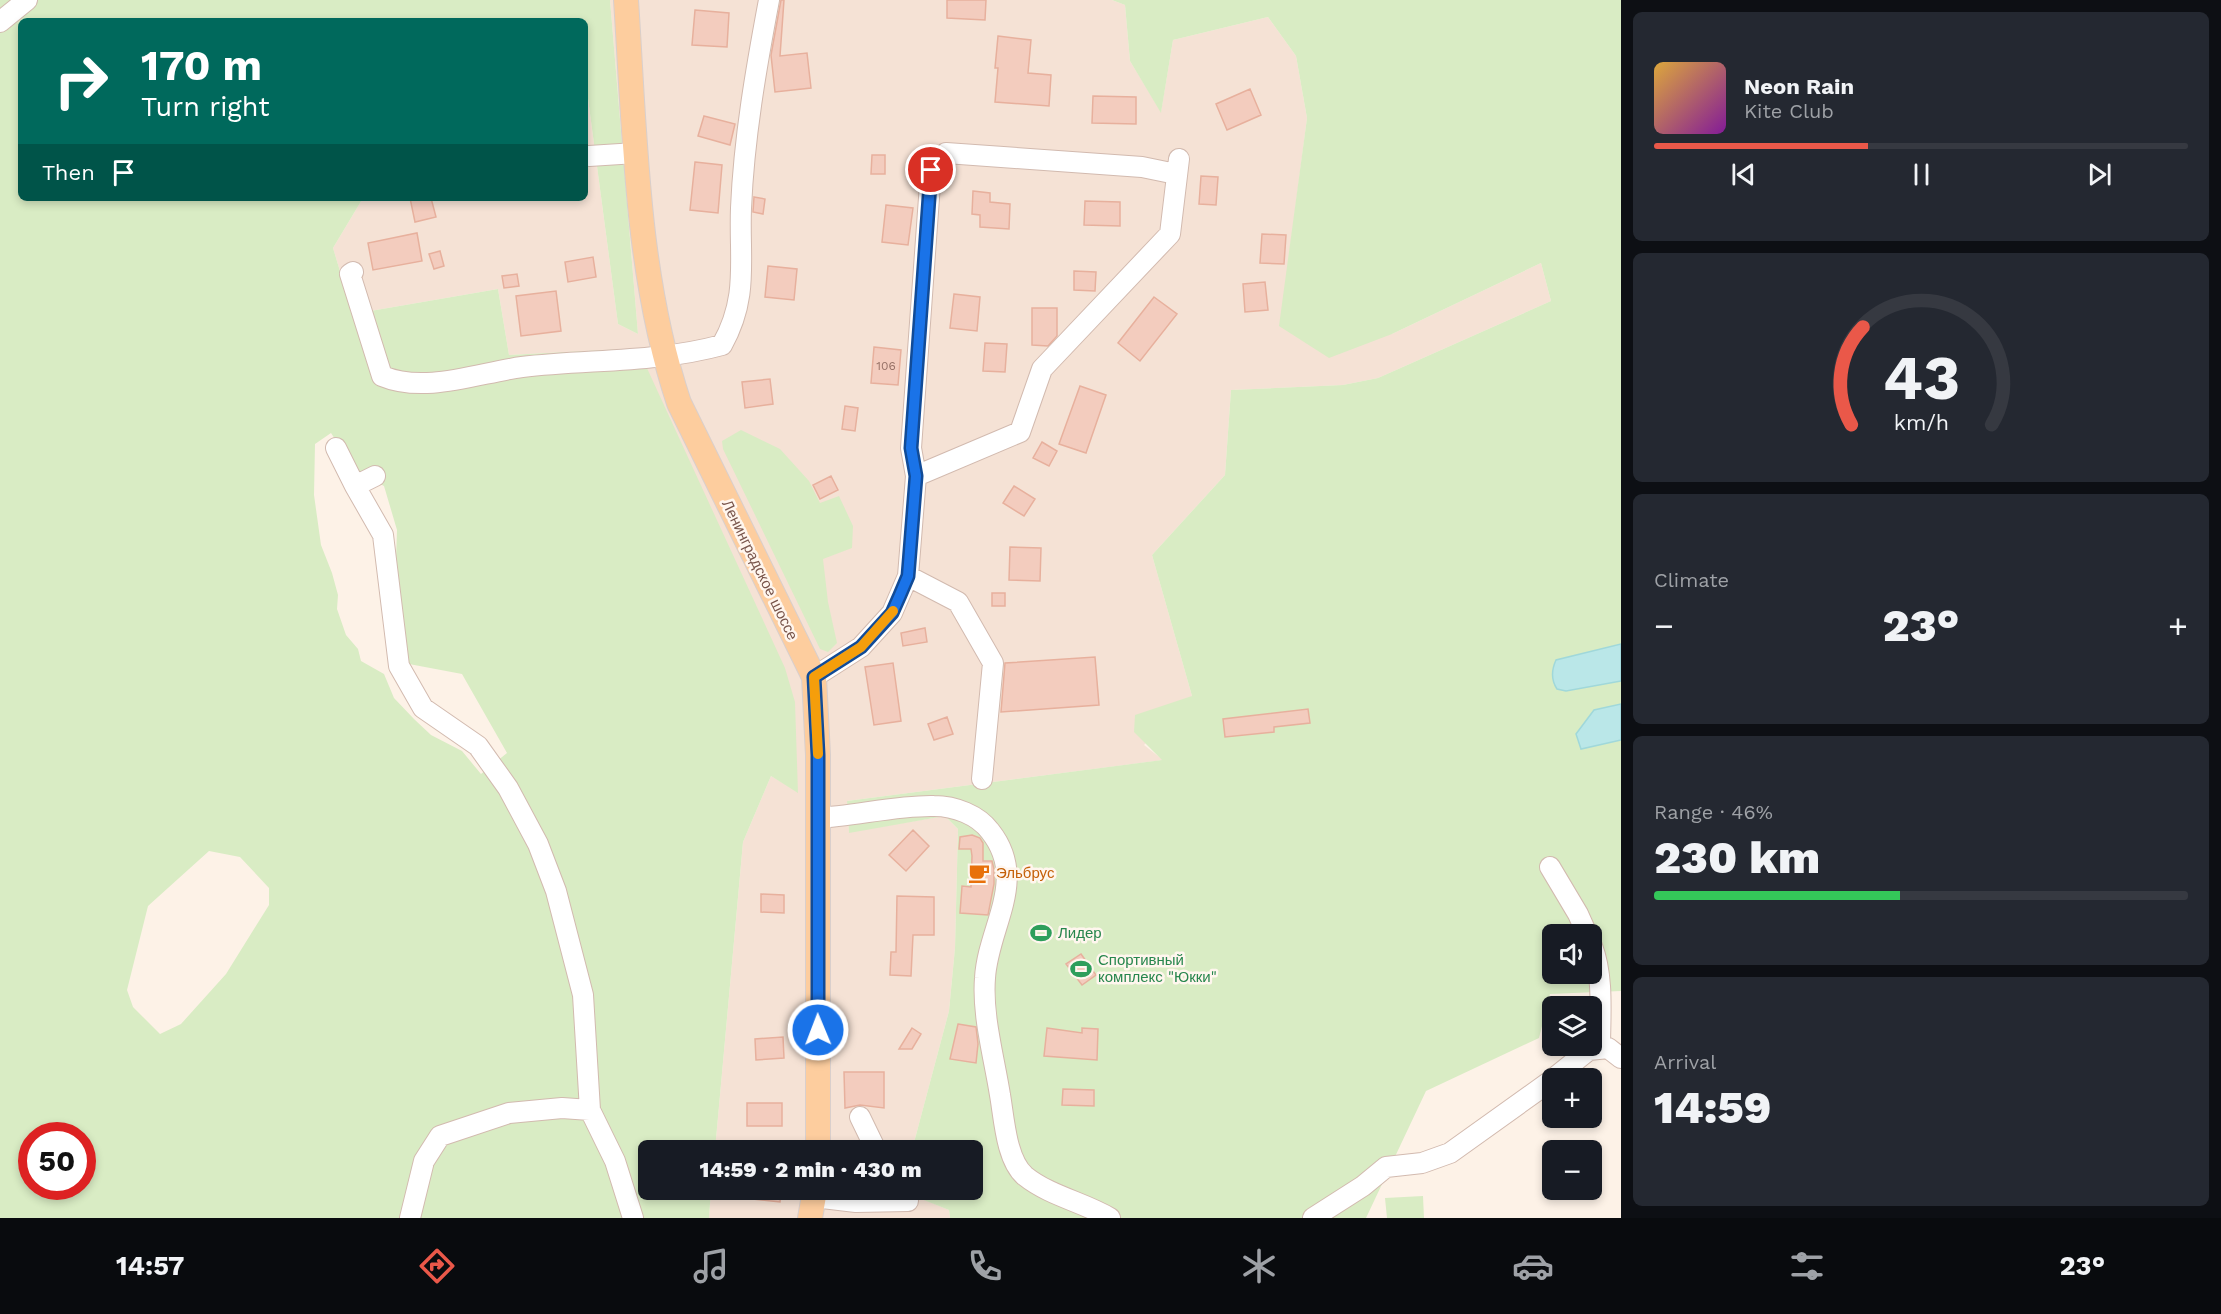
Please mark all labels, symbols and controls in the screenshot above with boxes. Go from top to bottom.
text: 170 m [141,41,262,90]
icon: right [42,42,120,120]
text: Neon Rain [1744,74,1854,99]
text: Turn right [141,91,270,123]
text: Kite Club [1744,99,1834,123]
pin [905,144,956,195]
icon: arrive [914,153,947,186]
icon: arrive [107,156,140,189]
icon: previous [1727,158,1760,191]
icon: pause [1905,158,1938,191]
icon: next [2083,158,2116,191]
text: Then [42,160,95,185]
text: 43 [1882,341,1960,414]
house number: 106 [876,359,896,373]
text: km/h [1893,410,1949,435]
street label: Ленинградское шоссе [718,497,802,643]
text: Climate [1654,568,1729,592]
text: 23° [1883,599,1959,652]
text: − [1654,606,1674,645]
text: + [2168,606,2188,645]
text: Range · 46% [1654,800,1773,824]
text: 230 km [1654,831,1820,884]
cafe icon: Эльбрус [967,861,991,885]
place label: Эльбрус [996,864,1055,882]
sports icon: Лидер [1029,921,1053,945]
place label: Лидер [1058,924,1102,942]
map controls [1542,924,1602,1200]
button: sound [1542,924,1602,984]
place label: Спортивный комплекс "Юкки" [1098,951,1217,986]
sports icon: Спортивный комплекс "Юкки" [1069,957,1093,981]
button: layers [1542,996,1602,1056]
position arrow [786,998,850,1062]
text: Arrival [1654,1050,1716,1074]
button: + [1542,1068,1602,1128]
text: 14:59 [1654,1081,1771,1134]
speed limit sign: 50 [18,1122,96,1200]
button: − [1542,1140,1602,1200]
text: 14:59 · 2 min · 430 m [699,1157,922,1182]
icon: directions [416,1245,458,1287]
icon: music [690,1245,732,1287]
icon: phone [964,1245,1006,1287]
icon: climate [1238,1245,1280,1287]
icon: car [1512,1245,1554,1287]
icon: filters [1786,1245,1828,1287]
text: 14:57 [116,1250,185,1282]
text: 23° [2060,1250,2105,1282]

